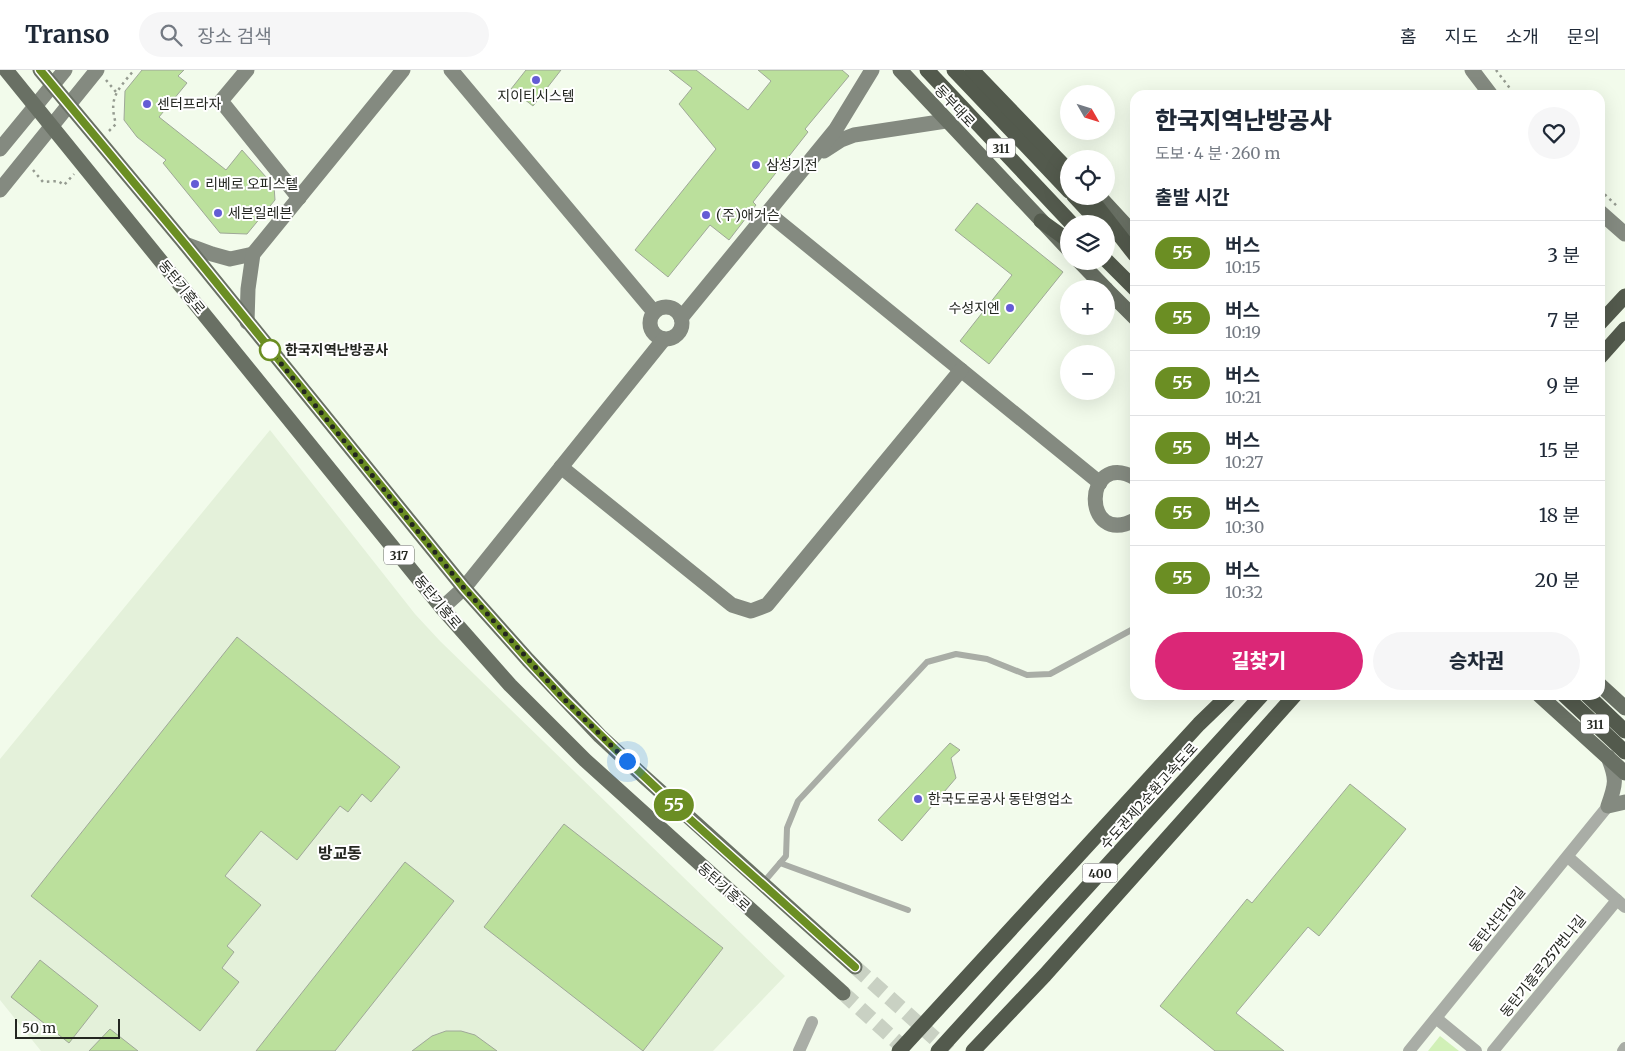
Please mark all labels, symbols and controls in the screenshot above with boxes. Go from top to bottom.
search box [139,12,489,57]
text: Transo [25,19,109,50]
icon: search [157,21,185,49]
text: 장소 검색 [197,24,272,48]
text: 홈 [1400,25,1417,48]
text: 지도 [1445,25,1478,48]
text: 소개 [1506,25,1539,48]
text: 문의 [1567,25,1600,48]
marker: 지이티시스템 [530,74,542,86]
street label: 동부대로 [931,81,979,131]
north arrow [1060,85,1115,140]
map controls [1060,85,1115,400]
place label: 지이티시스템 [497,87,575,105]
place label: 센터프라자 [157,95,222,113]
marker: 센터프라자 [141,98,153,110]
text: 한국지역난방공사 [1155,105,1332,136]
button: heart [1528,107,1580,159]
road number: 311 [987,138,1015,158]
text: 도보 · 4 분 · 260 m [1155,143,1280,163]
button: locate [1060,150,1115,205]
place label: 삼성기전 [766,156,818,174]
marker: 삼성기전 [750,159,762,171]
place label: 리베로 오피스텔 [205,175,298,193]
marker: 리베로 오피스텔 [189,178,201,190]
text: 출발 시간 [1155,185,1229,209]
place label: 세븐일레븐 [228,204,293,222]
place label: (주)애거슨 [716,206,780,224]
marker: 세븐일레븐 [212,207,224,219]
marker: (주)애거슨 [700,209,712,221]
button: layers [1060,215,1115,270]
text: 버스 [1225,233,1260,257]
text: 55 [1172,241,1193,264]
text: 3 분 [1547,243,1580,267]
street label: 동탄기흥로 [155,256,209,318]
text: 10:15 [1225,257,1261,277]
button: + [1060,280,1115,335]
text: 버스 [1225,298,1260,322]
place label: 수성지엔 [948,299,1000,317]
marker: 수성지엔 [1004,302,1016,314]
text: 55 [1172,306,1193,329]
text: 7 분 [1547,308,1580,332]
text: 10:19 [1225,322,1261,342]
marker: 한국지역난방공사 [259,339,281,361]
place label: 한국지역난방공사 [285,341,388,359]
button: − [1060,345,1115,400]
text: 버스 [1225,363,1260,387]
text: 55 [1172,371,1193,394]
text: 9 분 [1547,373,1580,397]
text: 10:21 [1225,387,1261,407]
text: 버스 [1225,428,1260,452]
text: 55 [1172,436,1193,459]
text: 15 분 [1539,438,1580,462]
text: 10:27 [1225,452,1263,472]
text: 버스 [1225,493,1260,517]
text: 55 [1172,501,1193,524]
text: 18 분 [1539,503,1580,527]
text: 10:30 [1225,517,1264,537]
road number: 317 [384,546,414,564]
text: 버스 [1225,558,1260,582]
text: 55 [1172,566,1193,589]
text: 20 분 [1535,568,1580,592]
street label: 동탄기흥로 [410,572,466,633]
text: 10:32 [1225,582,1263,602]
button: 길찾기 [1155,632,1363,690]
button: 승차권 [1373,632,1580,690]
road number: 311 [1581,714,1609,734]
street label: 수도권제2순환고속도로 [1096,739,1202,853]
your location [615,749,640,774]
line badge: 55 [652,789,696,821]
place label: 한국도로공사 동탄영업소 [928,790,1073,808]
text: 55 [664,793,684,816]
marker: 한국도로공사 동탄영업소 [912,793,924,805]
district label: 방교동 [318,843,362,863]
street label: 동탄기흥로 [694,859,754,915]
road number: 400 [1082,864,1118,882]
street label: 동탄산단10길 [1465,883,1529,955]
street label: 동탄기흥로257번나길 [1496,911,1590,1021]
scale bar [15,1016,120,1039]
text: 50 m [22,1019,56,1037]

